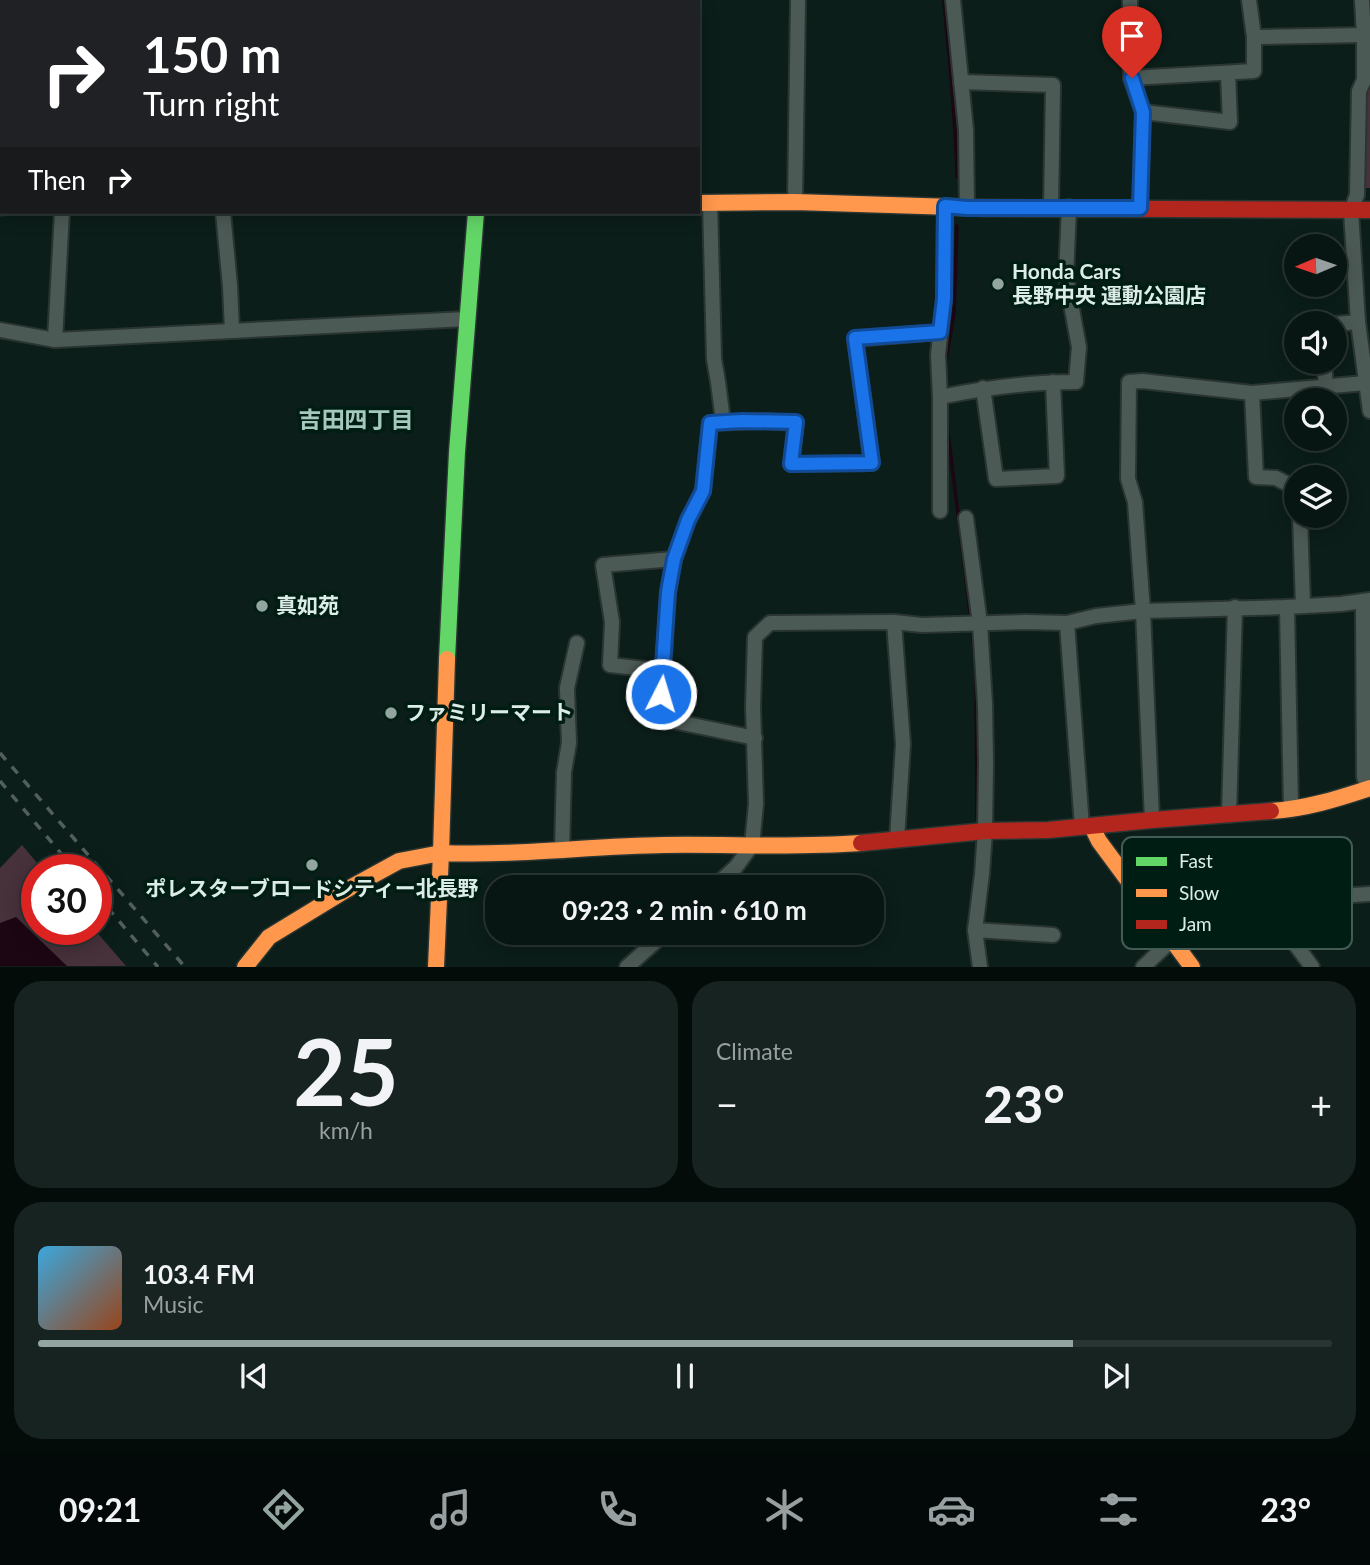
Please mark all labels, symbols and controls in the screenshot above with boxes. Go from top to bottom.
pin [1102,6,1162,78]
icon: arrive [1113,17,1151,55]
text: 150 m [143,25,281,83]
icon: right [28,28,119,119]
text: Turn right [143,84,279,123]
icon: right [100,161,138,199]
text: Then [28,164,86,196]
north arrow [1284,234,1348,298]
map controls [1284,234,1347,528]
place label: Honda Cars 長野中央 運動公園店 [1012,258,1206,307]
marker: Honda Cars 長野中央 運動公園店 [990,276,1006,292]
button: sound [1284,311,1347,374]
button: search [1284,388,1347,451]
district label: 吉田四丁目 [299,405,414,433]
button: layers [1284,465,1347,528]
place label: 真如苑 [276,592,339,617]
marker: 真如苑 [254,598,270,614]
position arrow [624,657,698,731]
place label: ファミリーマート [405,699,573,724]
marker: ファミリーマート [383,705,399,721]
legend [1122,837,1352,949]
text: Fast [1179,849,1213,872]
speed limit sign: 30 [21,854,112,945]
marker: ポレスターブロードシティー北長野 [304,857,320,873]
place label: ポレスターブロードシティー北長野 [145,875,479,900]
text: Slow [1179,881,1219,904]
text: 09:23 · 2 min · 610 m [562,894,807,926]
text: Jam [1179,912,1212,935]
text: 25 [293,1016,399,1125]
text: Climate [716,1037,793,1065]
text: 23° [983,1072,1065,1134]
text: − [716,1081,738,1127]
text: + [1310,1081,1332,1127]
text: km/h [319,1116,373,1144]
text: 103.4 FM [143,1258,255,1290]
text: Music [143,1290,203,1318]
icon: previous [235,1357,273,1395]
icon: pause [666,1357,704,1395]
icon: next [1097,1357,1135,1395]
icon: directions [259,1485,308,1534]
icon: music [426,1485,475,1534]
icon: phone [593,1485,642,1534]
icon: climate [760,1485,809,1534]
icon: car [927,1485,976,1534]
icon: filters [1094,1485,1143,1534]
text: 09:21 [59,1490,141,1529]
text: 23° [1261,1490,1311,1529]

